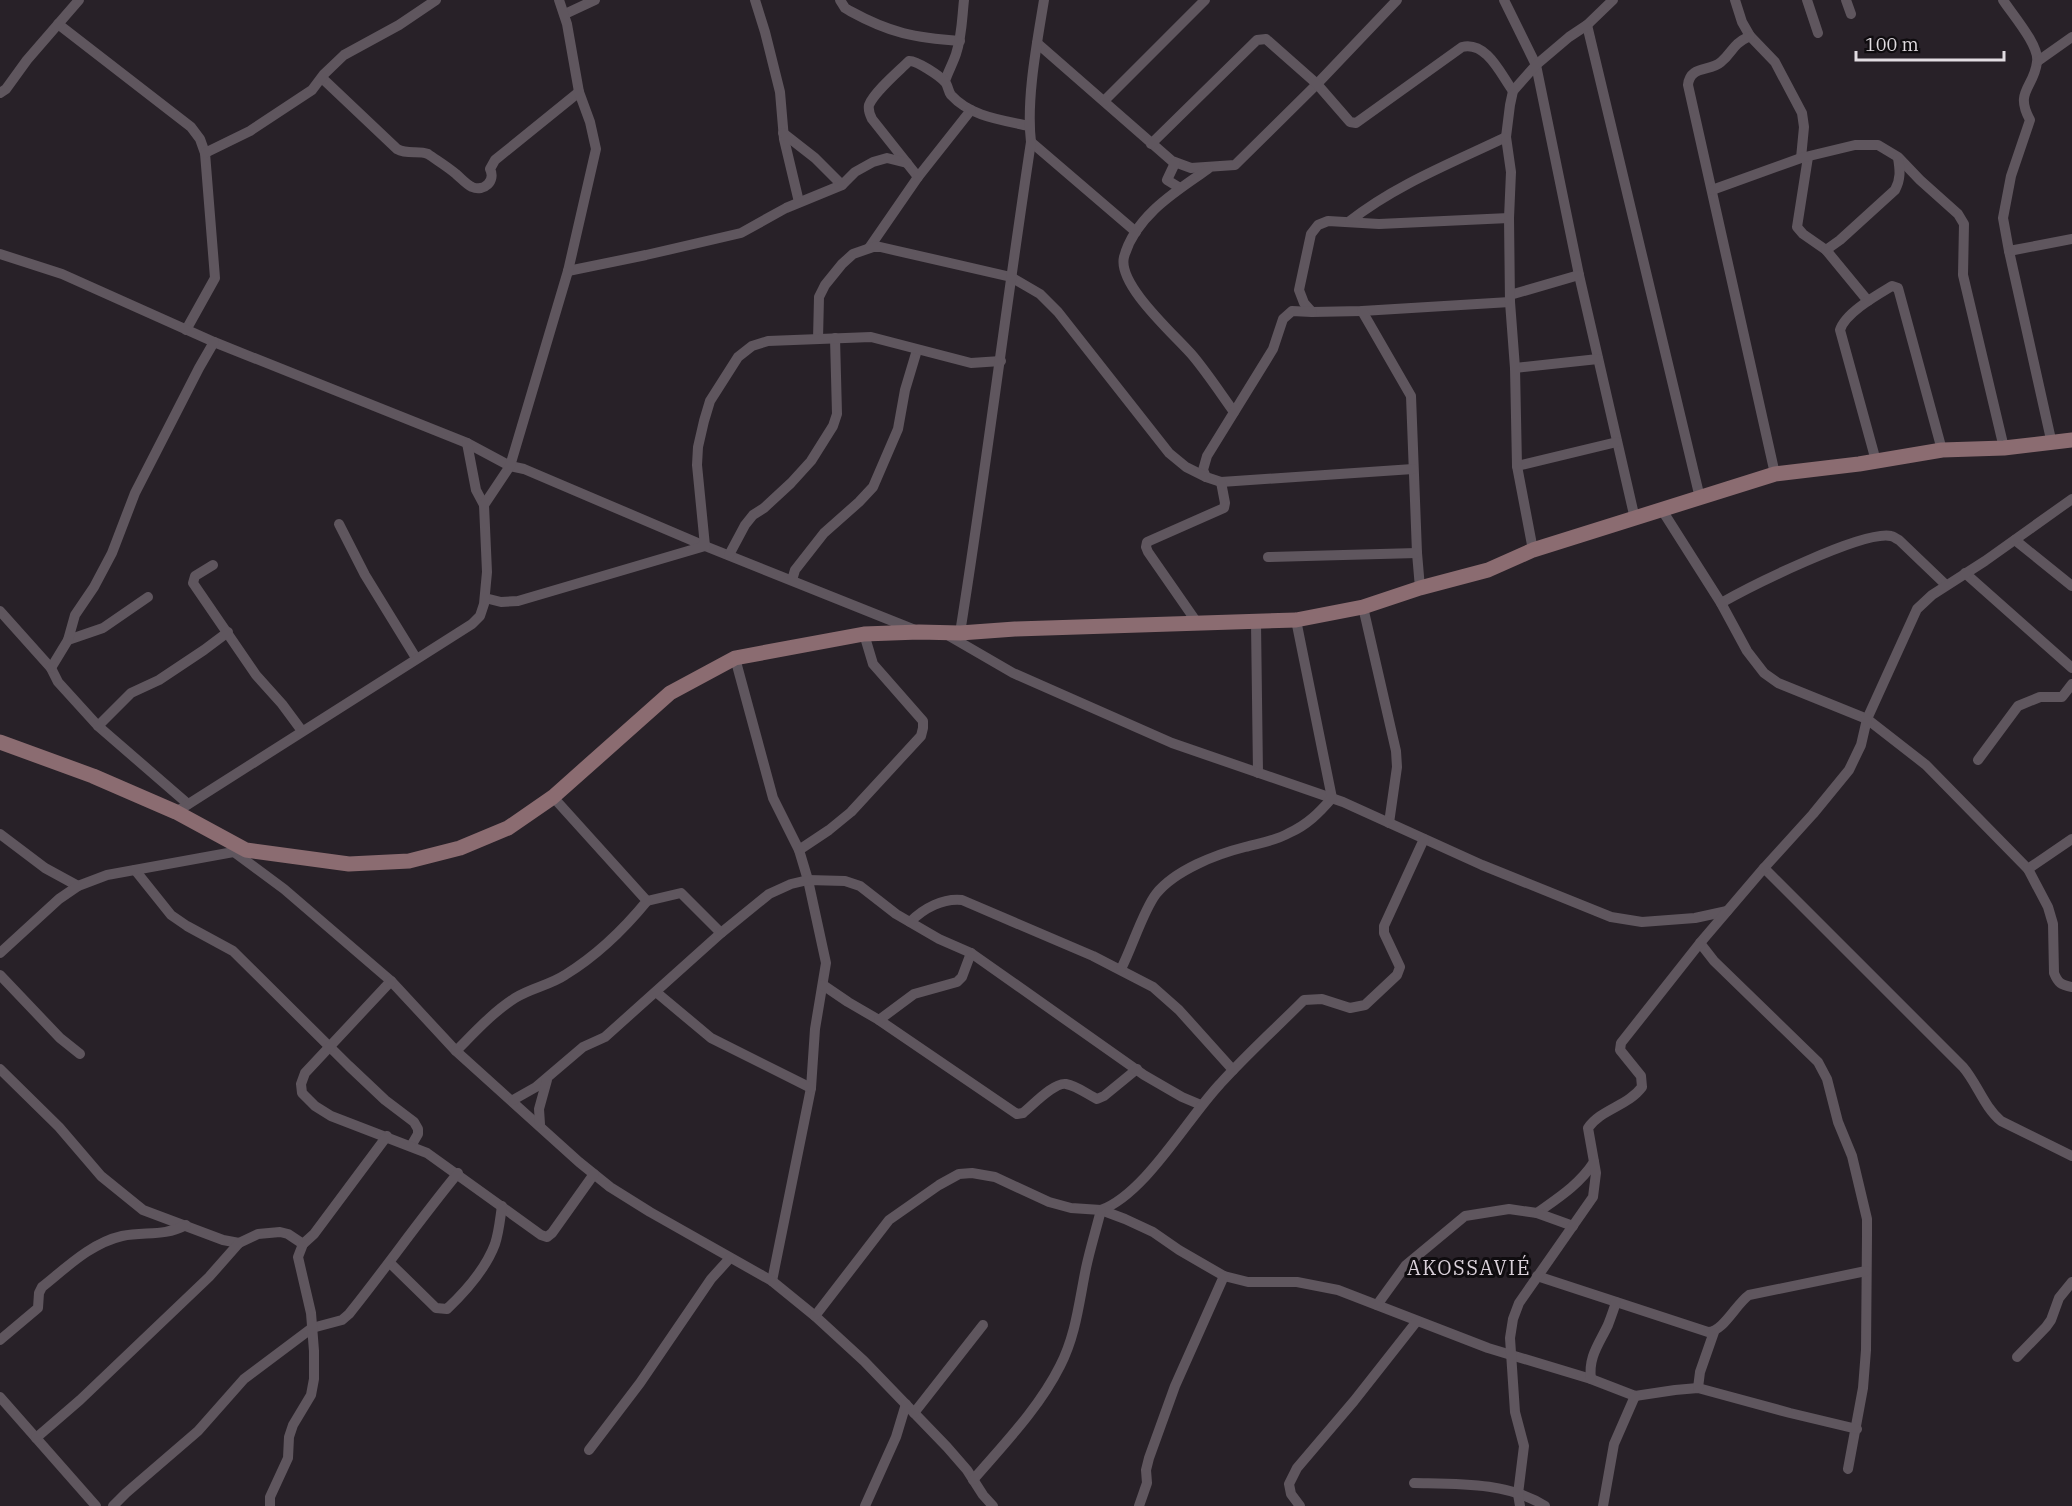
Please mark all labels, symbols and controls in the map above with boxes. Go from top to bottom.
scale bar [1856,24,2004,62]
text: 100 m [1865,33,1919,56]
district label: AKOSSAVIÉ [1407,1254,1531,1281]

